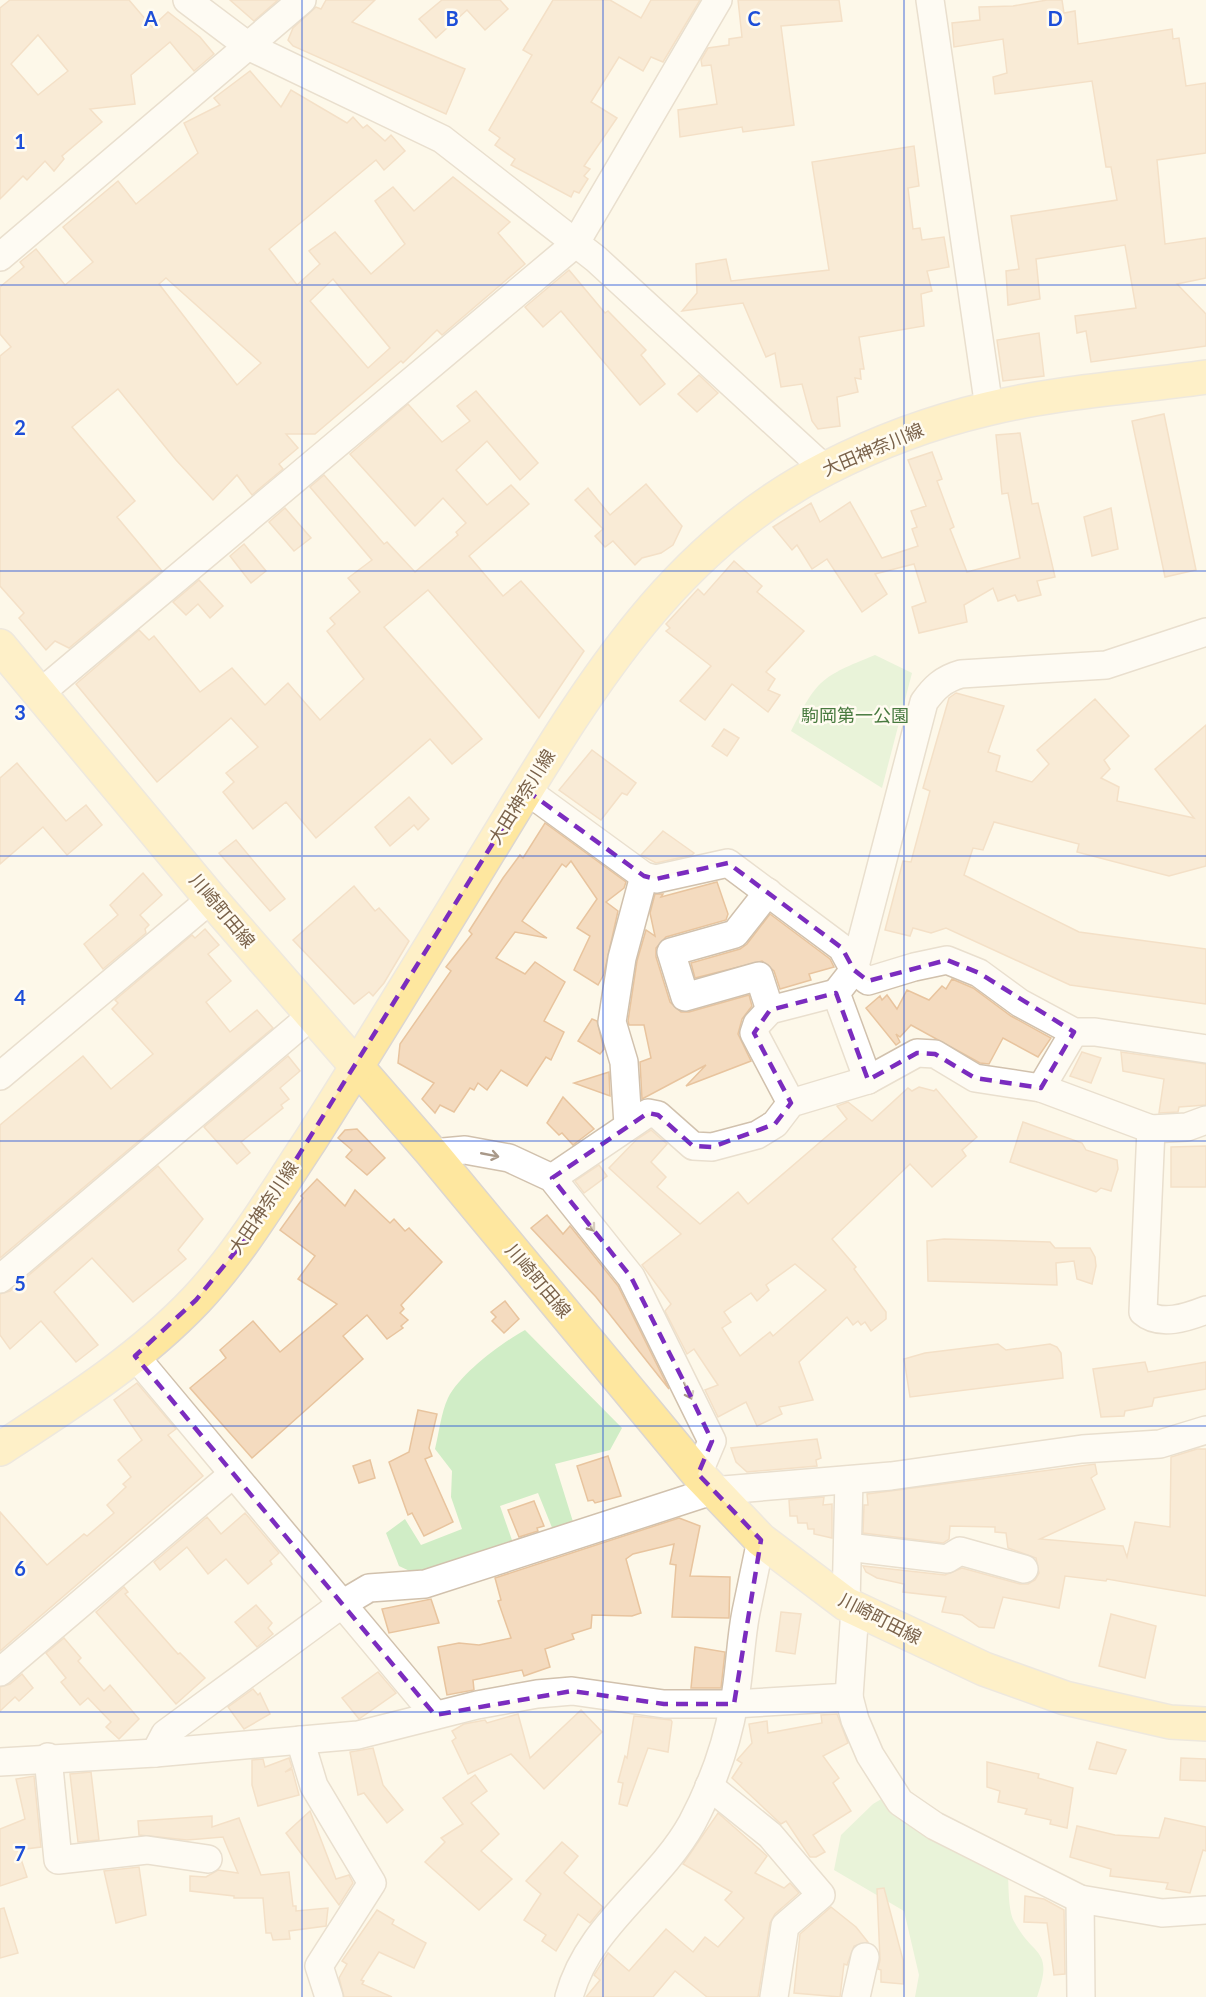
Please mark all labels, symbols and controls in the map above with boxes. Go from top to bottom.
text: A [143,6,158,30]
text: B [445,6,459,30]
text: C [747,6,761,30]
text: D [1047,6,1063,30]
text: 1 [14,129,26,153]
text: 2 [14,415,26,439]
street label: 大田神奈川線 [819,418,927,480]
text: 3 [14,700,26,724]
park label: 駒岡第一公園 [801,704,909,726]
street label: 大田神奈川線 [483,745,559,848]
street label: 川崎町田線 [185,869,260,952]
text: 4 [14,985,26,1009]
one-way arrow [480,1150,500,1161]
street label: 大田神奈川線 [224,1157,302,1258]
one-way arrow [582,1216,595,1232]
street label: 川崎町田線 [501,1239,576,1322]
text: 5 [14,1271,26,1295]
one-way arrow [683,1381,695,1399]
text: 6 [14,1556,26,1580]
street label: 川崎町田線 [835,1588,926,1648]
text: 7 [14,1841,26,1865]

